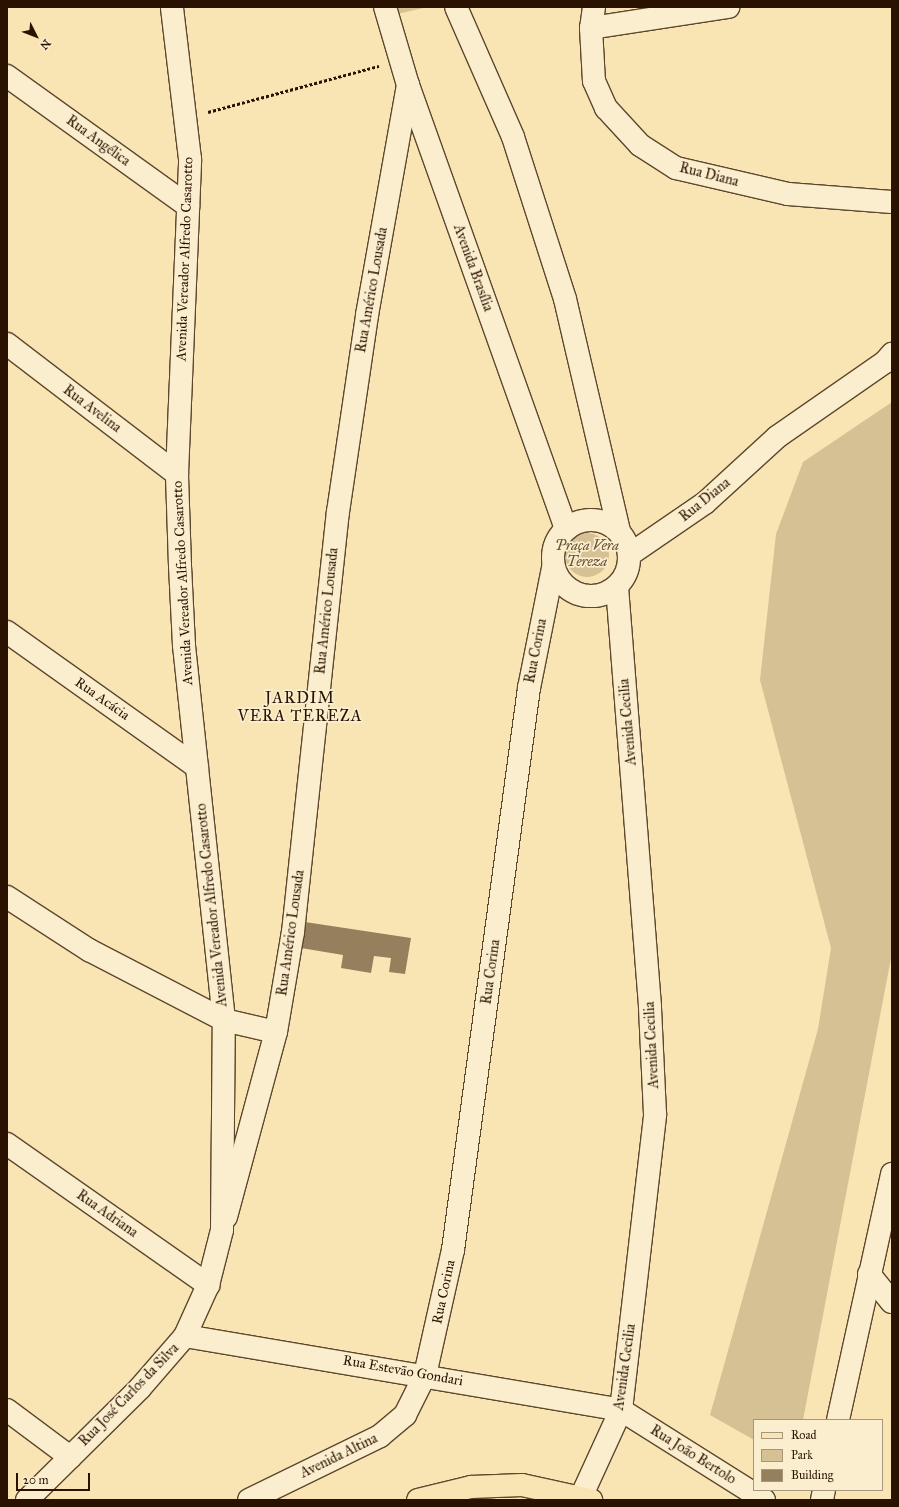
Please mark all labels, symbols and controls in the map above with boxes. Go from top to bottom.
north arrow [16,16,56,56]
text: N [37,37,53,52]
street label: Rua Angélica [63,112,133,170]
street label: Avenida Vereador Alfredo Casarotto [173,157,197,361]
street label: Rua Diana [678,160,740,190]
street label: Avenida Brasília [449,222,497,314]
street label: Rua Américo Lousada [353,226,391,354]
street label: Rua Avelina [60,382,124,436]
street label: Rua Diana [676,474,734,526]
street label: Avenida Vereador Alfredo Casarotto [169,480,197,686]
park label: Praça Vera Tereza [555,538,619,570]
street label: Rua Américo Lousada [312,547,342,675]
street label: Rua Corina [522,617,550,685]
street label: Rua Acácia [71,674,133,724]
street label: Avenida Cecilia [616,678,640,766]
district label: JARDIM VERA TEREZA [238,688,362,726]
street label: Avenida Vereador Alfredo Casarotto [193,802,231,1008]
street label: Rua Américo Lousada [274,869,308,997]
street label: Rua Corina [478,938,504,1006]
street label: Avenida Cecilia [641,1001,663,1089]
street label: Rua Adriana [73,1187,141,1241]
street label: Rua Corina [429,1258,459,1326]
street label: Avenida Cecilia [611,1323,639,1411]
street label: Rua José Carlos da Silva [76,1340,182,1450]
street label: Rua Estevão Gondari [342,1352,464,1390]
legend [753,1419,883,1491]
street label: Rua João Bertolo [647,1422,739,1488]
text: Road [791,1428,817,1442]
street label: Avenida Altina [298,1430,380,1482]
text: Park [791,1448,813,1462]
scale bar [18,1465,92,1491]
text: Building [791,1468,833,1482]
text: 20 m [23,1473,49,1487]

